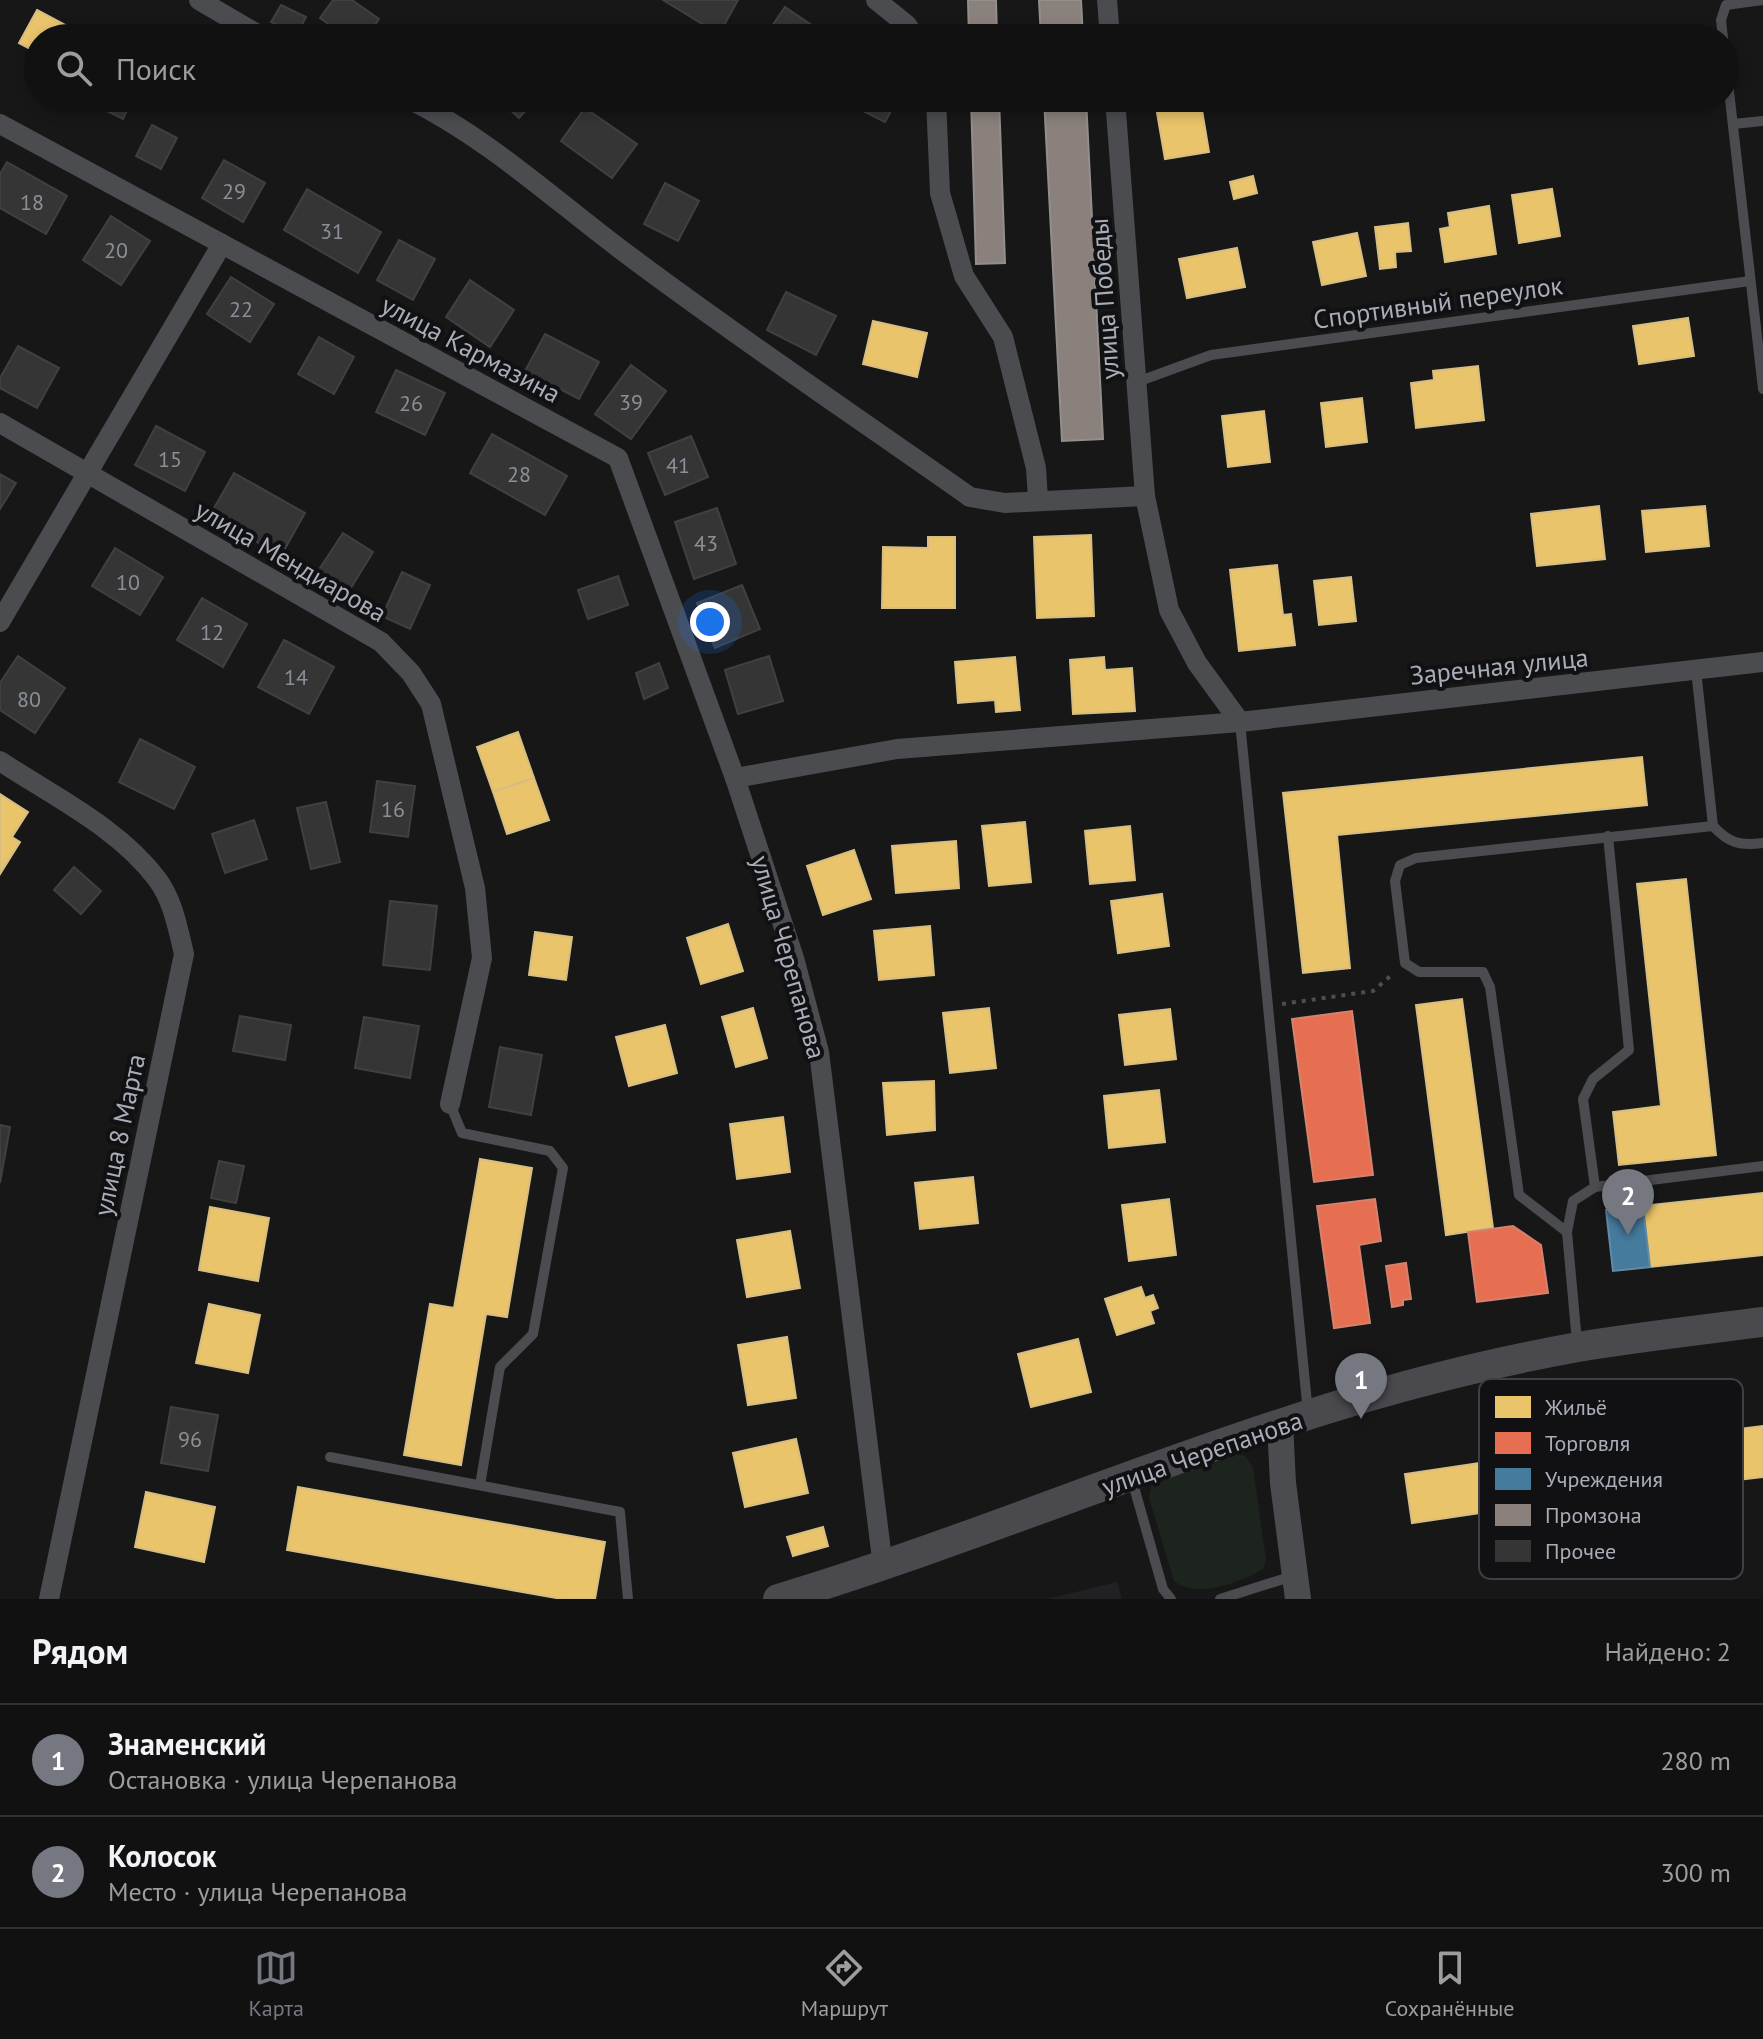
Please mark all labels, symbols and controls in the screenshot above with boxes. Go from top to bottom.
search box [24,24,1739,112]
icon: search [52,46,96,90]
text: Поиск [116,49,196,88]
house number: 29 [222,177,246,205]
house number: 18 [20,188,44,216]
house number: 31 [320,217,344,245]
street label: улица Победы [1082,217,1126,381]
house number: 20 [104,236,128,264]
street label: Спортивный переулок [1311,268,1565,336]
street label: улица Кармазина [376,288,566,410]
house number: 22 [229,295,253,323]
house number: 39 [619,388,643,416]
house number: 26 [399,389,423,417]
house number: 15 [158,445,182,473]
house number: 41 [666,451,690,479]
house number: 28 [507,460,531,488]
street label: улица Мендиарова [189,493,393,629]
house number: 43 [694,529,718,557]
house number: 10 [116,568,140,596]
your location [690,602,730,642]
house number: 12 [200,618,224,646]
street label: Заречная улица [1408,640,1590,692]
house number: 14 [284,663,308,691]
house number: 80 [17,685,41,713]
house number: 16 [381,795,405,823]
street label: улица Черепанова [744,852,834,1062]
street label: улица 8 Марта [86,1051,152,1219]
pin: 2 [1602,1169,1654,1235]
pin: 1 [1335,1353,1387,1419]
legend [1479,1379,1743,1579]
text: Жильё [1544,1393,1607,1421]
street label: улица Черепанова [1097,1403,1307,1503]
house number: 96 [178,1425,202,1453]
text: Торговля [1545,1429,1630,1457]
text: Учреждения [1545,1465,1663,1493]
text: Промзона [1545,1501,1642,1529]
text: Прочее [1545,1537,1616,1565]
text: Рядом [32,1629,128,1673]
text: Найдено: 2 [1604,1635,1731,1668]
text: Знаменский [108,1724,266,1763]
text: 1 [51,1744,65,1777]
text: 280 m [1660,1744,1731,1777]
text: Остановка · улица Черепанова [108,1763,457,1796]
text: Колосок [108,1836,217,1875]
text: 2 [51,1856,65,1889]
text: 300 m [1660,1856,1731,1889]
text: Место · улица Черепанова [108,1875,407,1908]
tab: Карта [248,1946,304,2022]
tab: Маршрут [801,1946,888,2022]
tab: Сохранённые [1385,1946,1515,2022]

